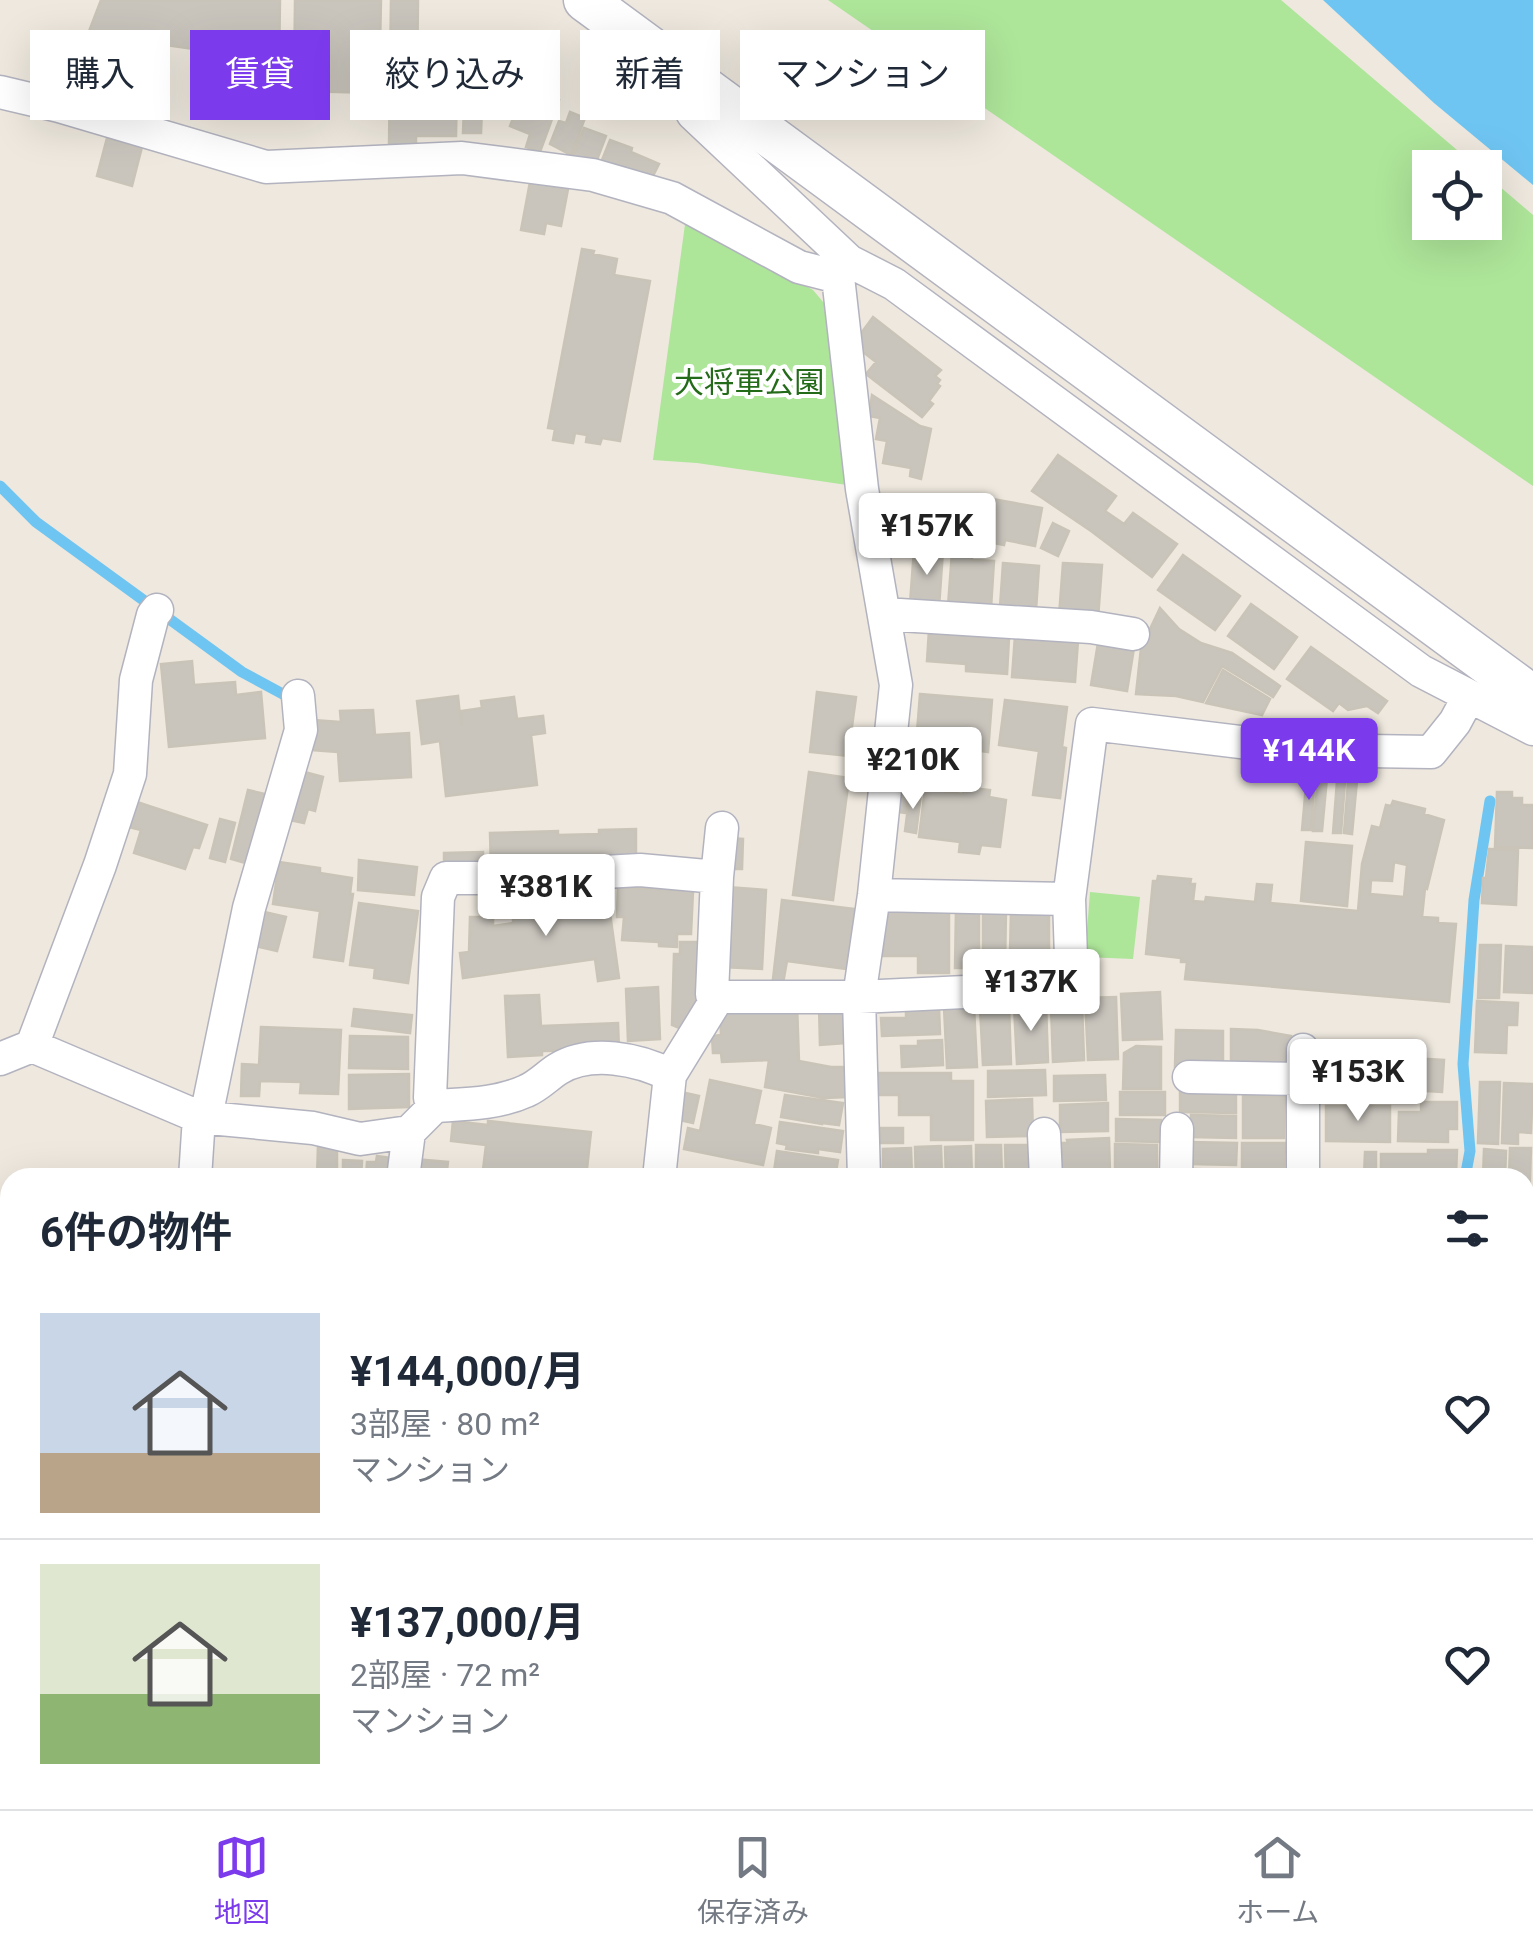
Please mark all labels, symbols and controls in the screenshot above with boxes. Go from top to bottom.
chip: 購入 [30,30,170,120]
chip: 賃貸 [190,30,330,120]
chip: 絞り込み [350,30,560,120]
chip: 新着 [580,30,720,120]
chip: マンション [740,30,985,120]
map controls [1412,150,1502,240]
button: locate [1412,150,1502,240]
park label: 大将軍公園 [674,365,824,400]
pin: ¥157K [857,493,997,578]
text: ¥157K [881,506,973,544]
pin: ¥144K [1239,718,1379,803]
pin: ¥210K [843,727,983,812]
text: ¥144K [1263,731,1355,769]
text: ¥210K [867,740,959,778]
pin: ¥381K [476,854,616,939]
text: ¥381K [500,867,592,905]
pin: ¥137K [961,949,1101,1034]
text: ¥137K [985,962,1077,1000]
pin: ¥153K [1288,1039,1428,1124]
text: ¥153K [1312,1052,1404,1090]
icon: filters [1440,1201,1495,1256]
text: 6件の物件 [40,1208,232,1257]
text: ¥144,000/月 [350,1347,585,1396]
icon: home [120,1353,240,1473]
icon: heart [1440,1386,1495,1441]
text: 3部屋 · 80 m² [350,1405,540,1443]
text: マンション [350,1451,510,1489]
text: ¥137,000/月 [350,1598,585,1647]
icon: home [120,1604,240,1724]
icon: heart [1440,1637,1495,1692]
text: 2部屋 · 72 m² [350,1656,540,1694]
text: マンション [350,1702,510,1740]
tab: 地図 [214,1830,270,1930]
tab: 保存済み [697,1830,809,1930]
tab: ホーム [1236,1830,1319,1930]

